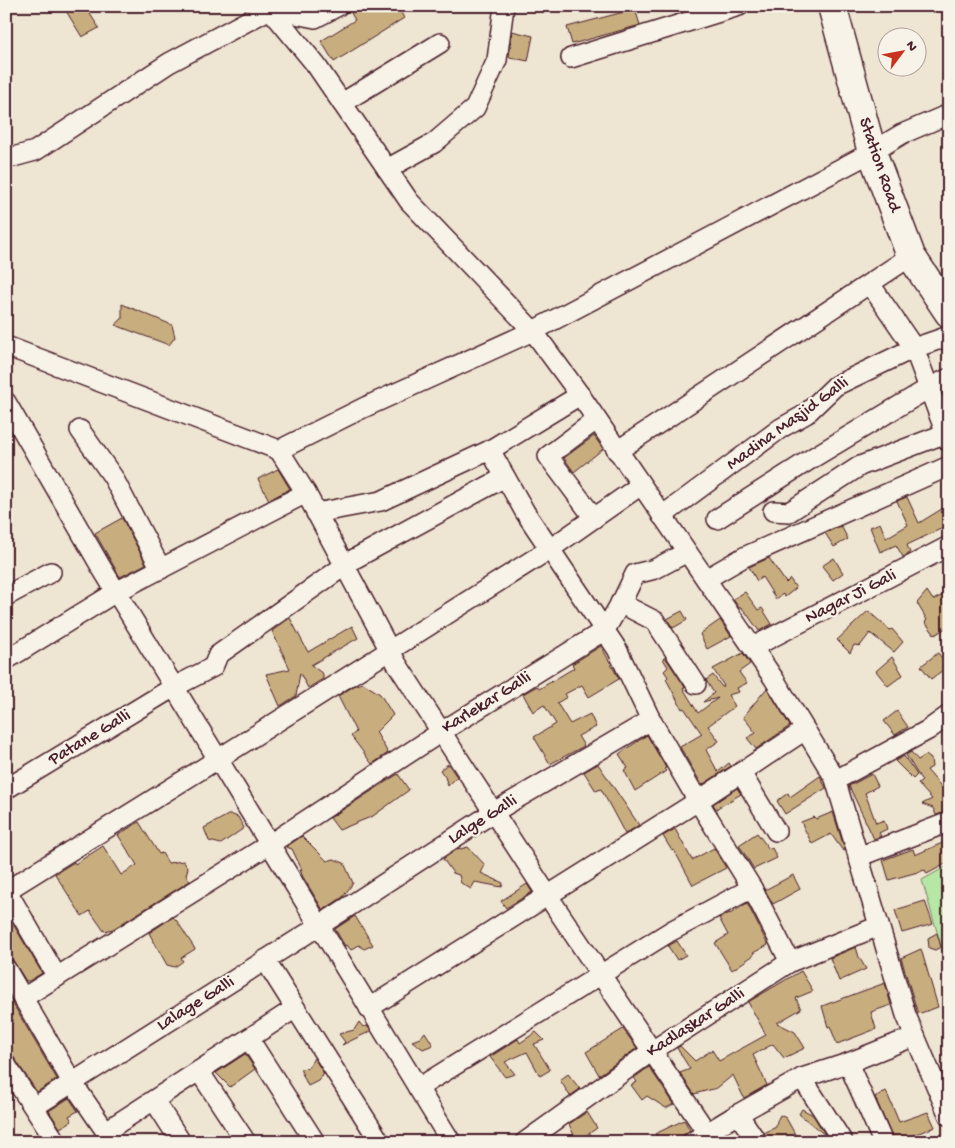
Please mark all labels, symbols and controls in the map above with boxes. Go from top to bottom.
north arrow [878,28,928,78]
text: N [901,38,921,55]
street label: Station Road [853,115,905,216]
street label: Madina Masjid Galli [723,373,853,475]
street label: Nagar Ji Gali [802,565,900,629]
street label: Karlekar Galli [438,667,536,739]
street label: Patane Galli [44,705,135,771]
street label: Lalge Galli [445,791,522,849]
street label: Lalage Galli [153,972,239,1036]
street label: Kadlaskar Galli [643,983,749,1063]

